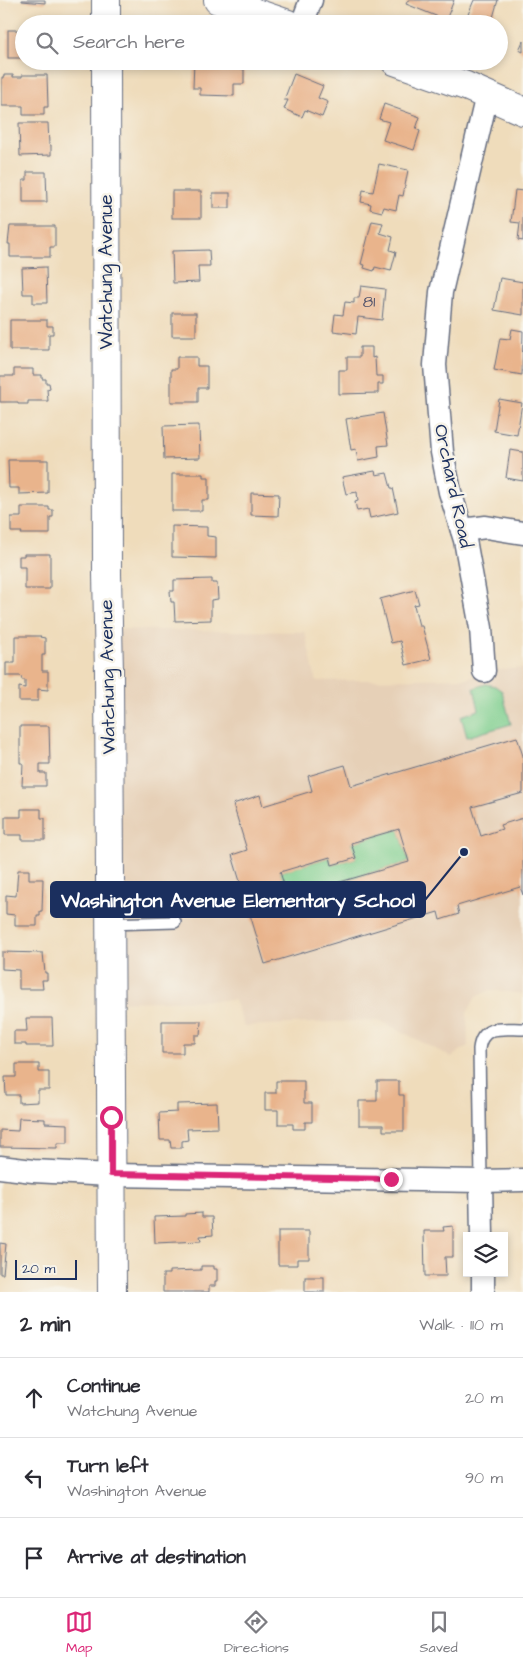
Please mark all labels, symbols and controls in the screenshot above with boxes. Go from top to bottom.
search box [15,15,508,70]
icon: search [33,29,61,57]
text: Search here [73,29,185,56]
street label: Watchung Avenue [93,195,121,349]
house number: 81 [363,291,375,313]
street label: Orchard Road [427,422,479,551]
street label: Watchung Avenue [93,599,124,755]
callout: Washington Avenue Elementary School [51,882,425,917]
text: Washington Avenue Elementary School [60,887,415,916]
route start [100,1106,123,1129]
route end [380,1168,403,1191]
map controls [463,1232,508,1277]
button: layers [463,1232,508,1277]
scale bar [15,1257,78,1280]
text: 20 m [22,1259,55,1279]
text: 2 min [20,1310,70,1339]
text: Walk · 110 m [419,1314,503,1336]
text: Continue [67,1373,141,1400]
icon: ahead [20,1384,48,1412]
text: 20 m [465,1387,503,1409]
text: Watchung Avenue [67,1400,197,1422]
text: Turn left [67,1453,148,1480]
icon: left [20,1464,48,1492]
text: 90 m [465,1467,503,1489]
text: Washington Avenue [67,1480,207,1502]
icon: arrive [20,1544,48,1572]
text: Arrive at destination [67,1544,246,1571]
tab: Map [65,1608,93,1658]
tab: Directions [224,1608,289,1658]
tab: Saved [420,1608,458,1658]

